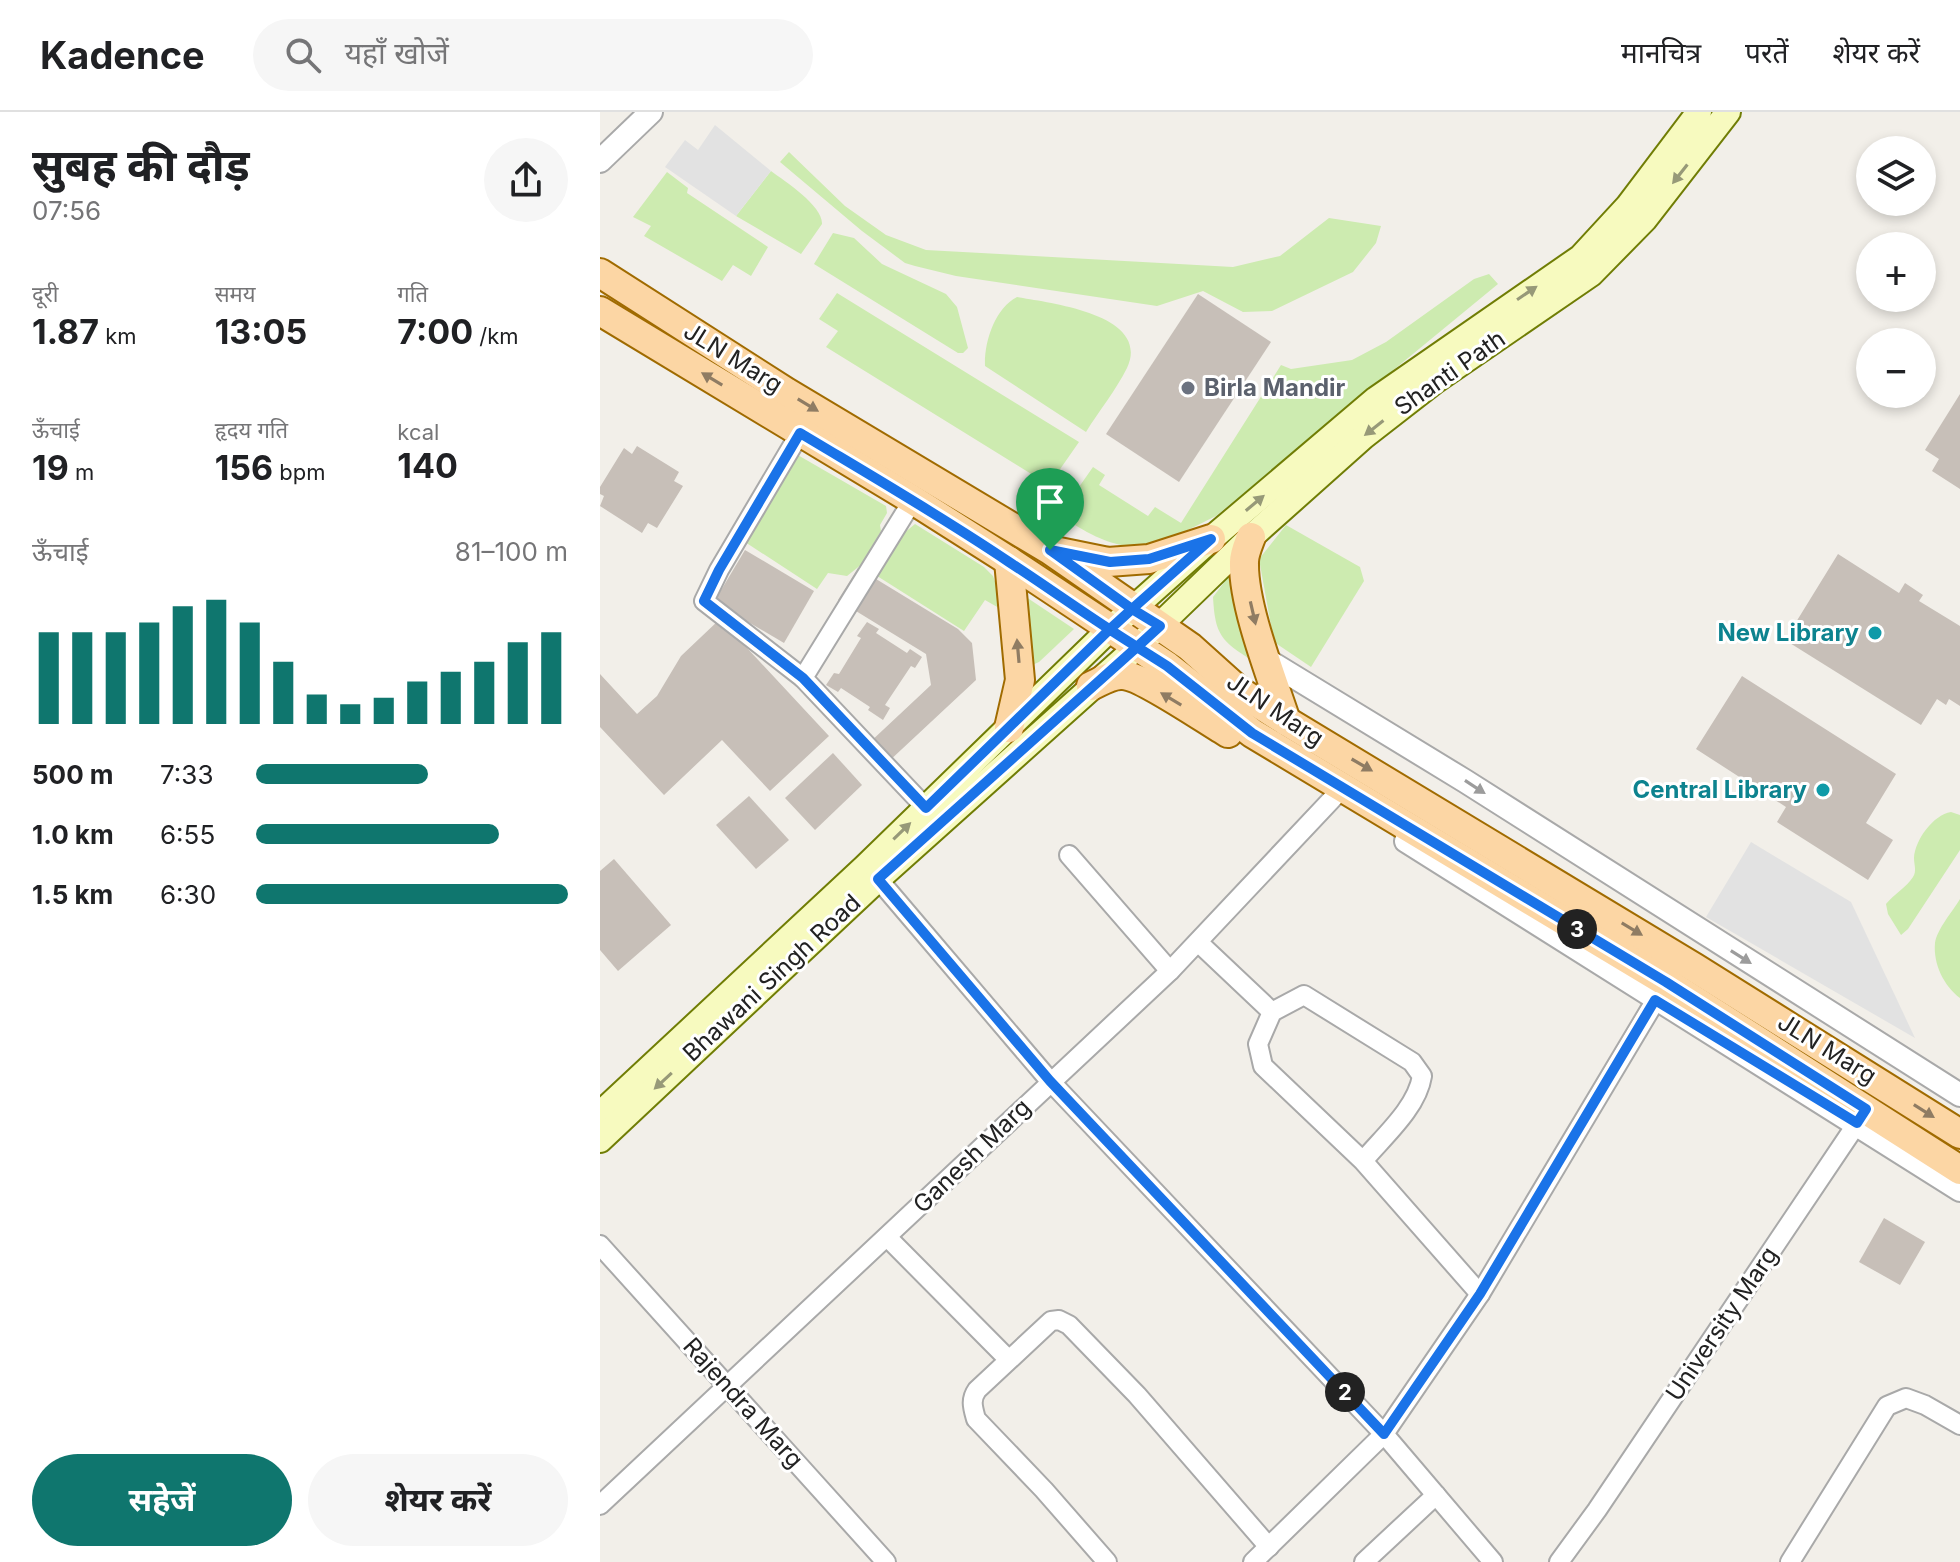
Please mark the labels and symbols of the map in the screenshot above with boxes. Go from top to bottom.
one-way arrow [1672,164,1688,184]
one-way arrow [1516,286,1537,301]
street label: JLN Marg [679,316,788,399]
street label: Shanti Path [1389,324,1511,421]
one-way arrow [701,372,723,386]
place label: Birla Mandir [1204,373,1346,402]
marker: Birla Mandir [1179,379,1197,397]
one-way arrow [797,398,819,412]
one-way arrow [1364,419,1385,435]
pin [1016,468,1084,550]
one-way arrow [1244,495,1264,512]
one-way arrow [1247,601,1260,626]
place label: New Library [1717,618,1860,647]
marker: New Library [1866,624,1884,642]
one-way arrow [1011,638,1024,663]
street label: JLN Marg [1221,667,1329,753]
one-way arrow [1160,692,1182,706]
one-way arrow [1351,758,1373,772]
place label: Central Library [1632,775,1808,804]
one-way arrow [1464,780,1486,794]
marker: Central Library [1814,781,1832,799]
one-way arrow [892,822,911,841]
street label: Bhawani Singh Road [677,888,866,1067]
pin: 3 [1557,909,1597,949]
one-way arrow [1621,922,1643,936]
one-way arrow [1731,949,1752,964]
street label: JLN Marg [1773,1007,1882,1090]
one-way arrow [654,1071,673,1089]
street label: Ganesh Marg [907,1093,1036,1219]
one-way arrow [1913,1104,1935,1118]
street label: University Marg [1659,1241,1784,1406]
street label: Rajendra Marg [677,1332,809,1474]
pin: 2 [1325,1372,1365,1412]

